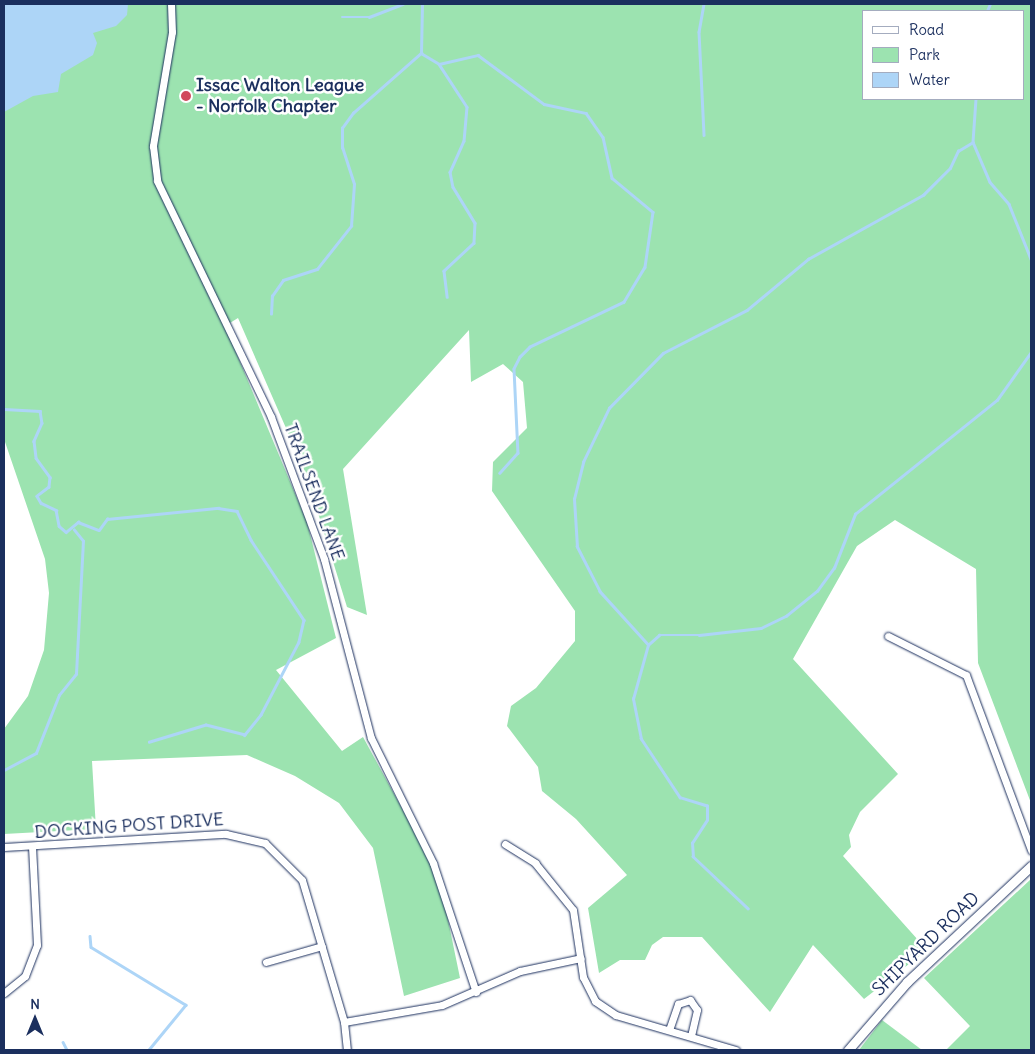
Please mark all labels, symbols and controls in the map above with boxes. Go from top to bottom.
legend [862,10,1025,100]
text: Road [909,20,944,39]
text: Park [909,45,940,64]
text: Water [909,70,950,89]
place label: Issac Walton League - Norfolk Chapter [196,75,364,118]
marker: Issac Walton League - Norfolk Chapter [180,90,192,102]
street label: TRAILSEND LANE [279,420,349,564]
street label: DOCKING POST DRIVE [34,809,224,843]
street label: SHIPYARD ROAD [868,887,984,1001]
north arrow [10,994,60,1044]
text: N [30,995,40,1013]

